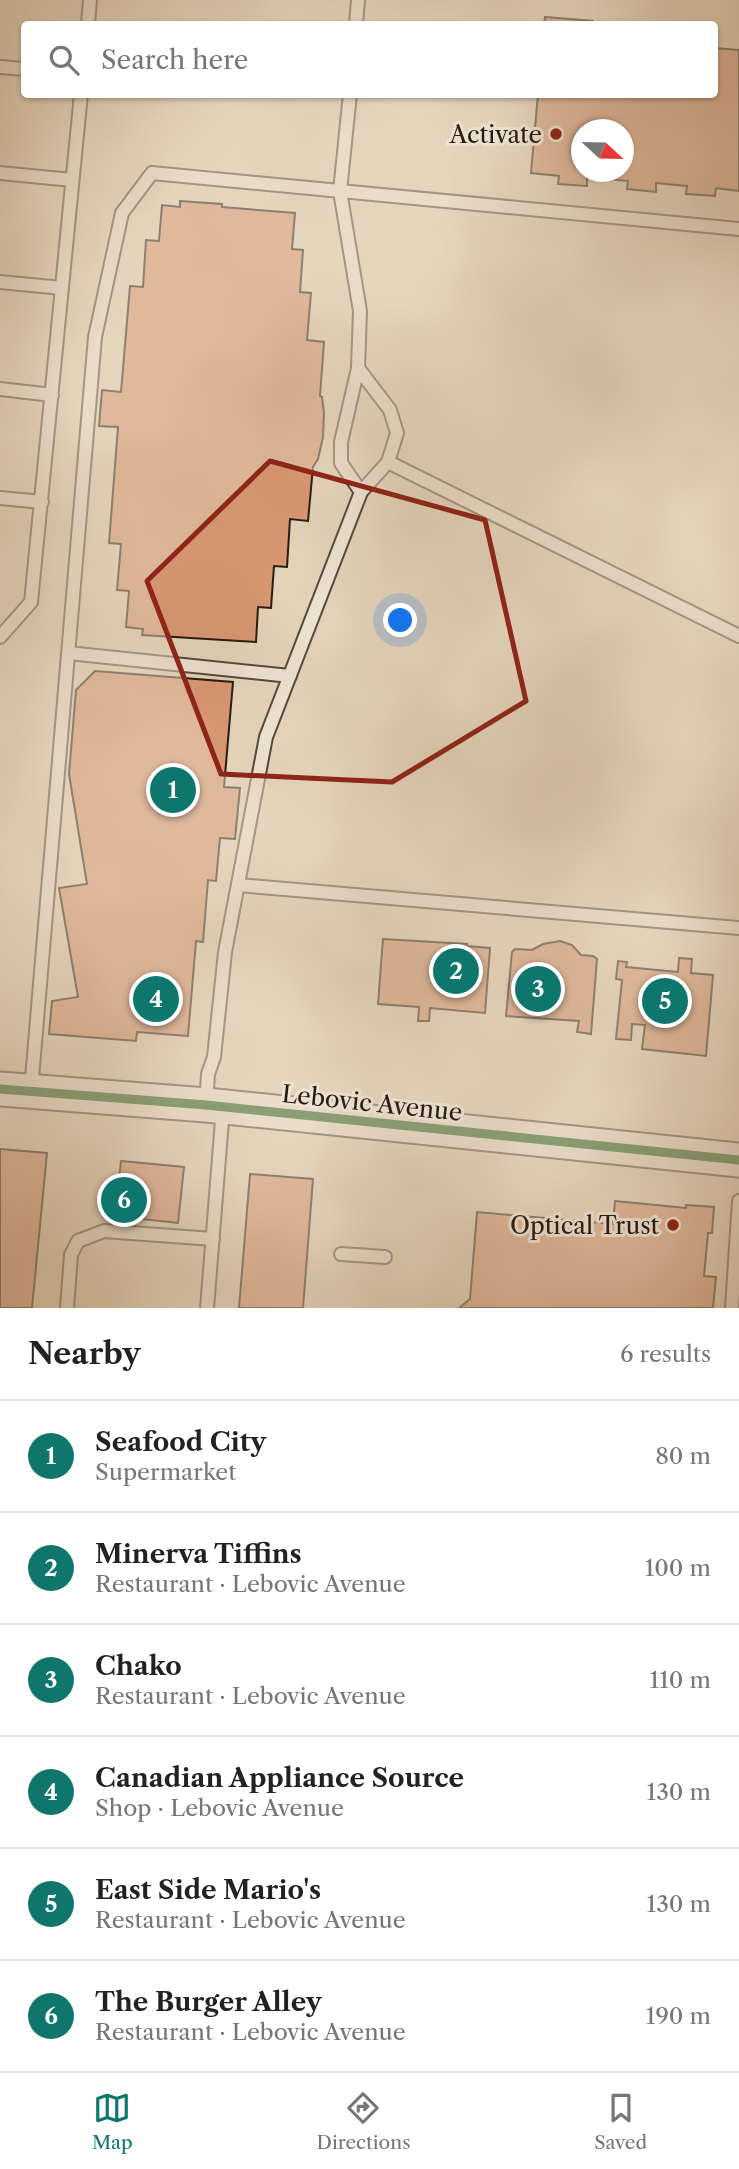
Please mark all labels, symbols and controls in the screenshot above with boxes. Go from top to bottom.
search box [21,21,718,98]
icon: search [45,41,83,79]
text: Search here [101,44,248,76]
north arrow [571,119,634,182]
place label: Activate [449,120,542,149]
marker: Activate [548,126,564,142]
your location [383,603,417,637]
pin: 1 [150,764,196,816]
pin: 2 [433,945,479,997]
pin: 3 [515,963,561,1015]
pin: 4 [133,973,179,1025]
pin: 5 [642,975,688,1027]
street label: Lebovic Avenue [280,1079,464,1127]
pin: 6 [101,1174,147,1226]
place label: Optical Trust [510,1211,660,1240]
marker: Optical Trust [665,1217,681,1233]
text: Nearby [28,1335,141,1372]
text: 6 results [620,1340,711,1368]
text: Seafood City [95,1426,266,1458]
text: 1 [46,1442,56,1470]
text: 80 m [655,1442,711,1470]
text: Supermarket [95,1458,236,1486]
text: Minerva Tiffins [95,1538,302,1570]
text: 2 [44,1554,58,1582]
text: 100 m [645,1554,711,1582]
text: Restaurant · Lebovic Avenue [95,1570,406,1598]
text: Chako [95,1650,182,1682]
text: 3 [45,1666,58,1694]
text: 110 m [650,1666,711,1694]
text: Restaurant · Lebovic Avenue [95,1682,406,1710]
text: Canadian Appliance Source [95,1762,464,1794]
text: 4 [44,1778,58,1806]
text: 130 m [647,1778,711,1806]
text: Shop · Lebovic Avenue [95,1794,344,1822]
text: East Side Mario's [95,1874,321,1906]
text: 5 [45,1890,57,1918]
text: 130 m [647,1890,711,1918]
text: Restaurant · Lebovic Avenue [95,1906,406,1934]
text: The Burger Alley [95,1986,322,2018]
text: 6 [44,2002,58,2030]
text: 190 m [646,2002,711,2030]
text: Restaurant · Lebovic Avenue [95,2018,406,2046]
tab: Map [92,2089,133,2154]
tab: Directions [317,2089,410,2154]
tab: Saved [594,2089,647,2154]

